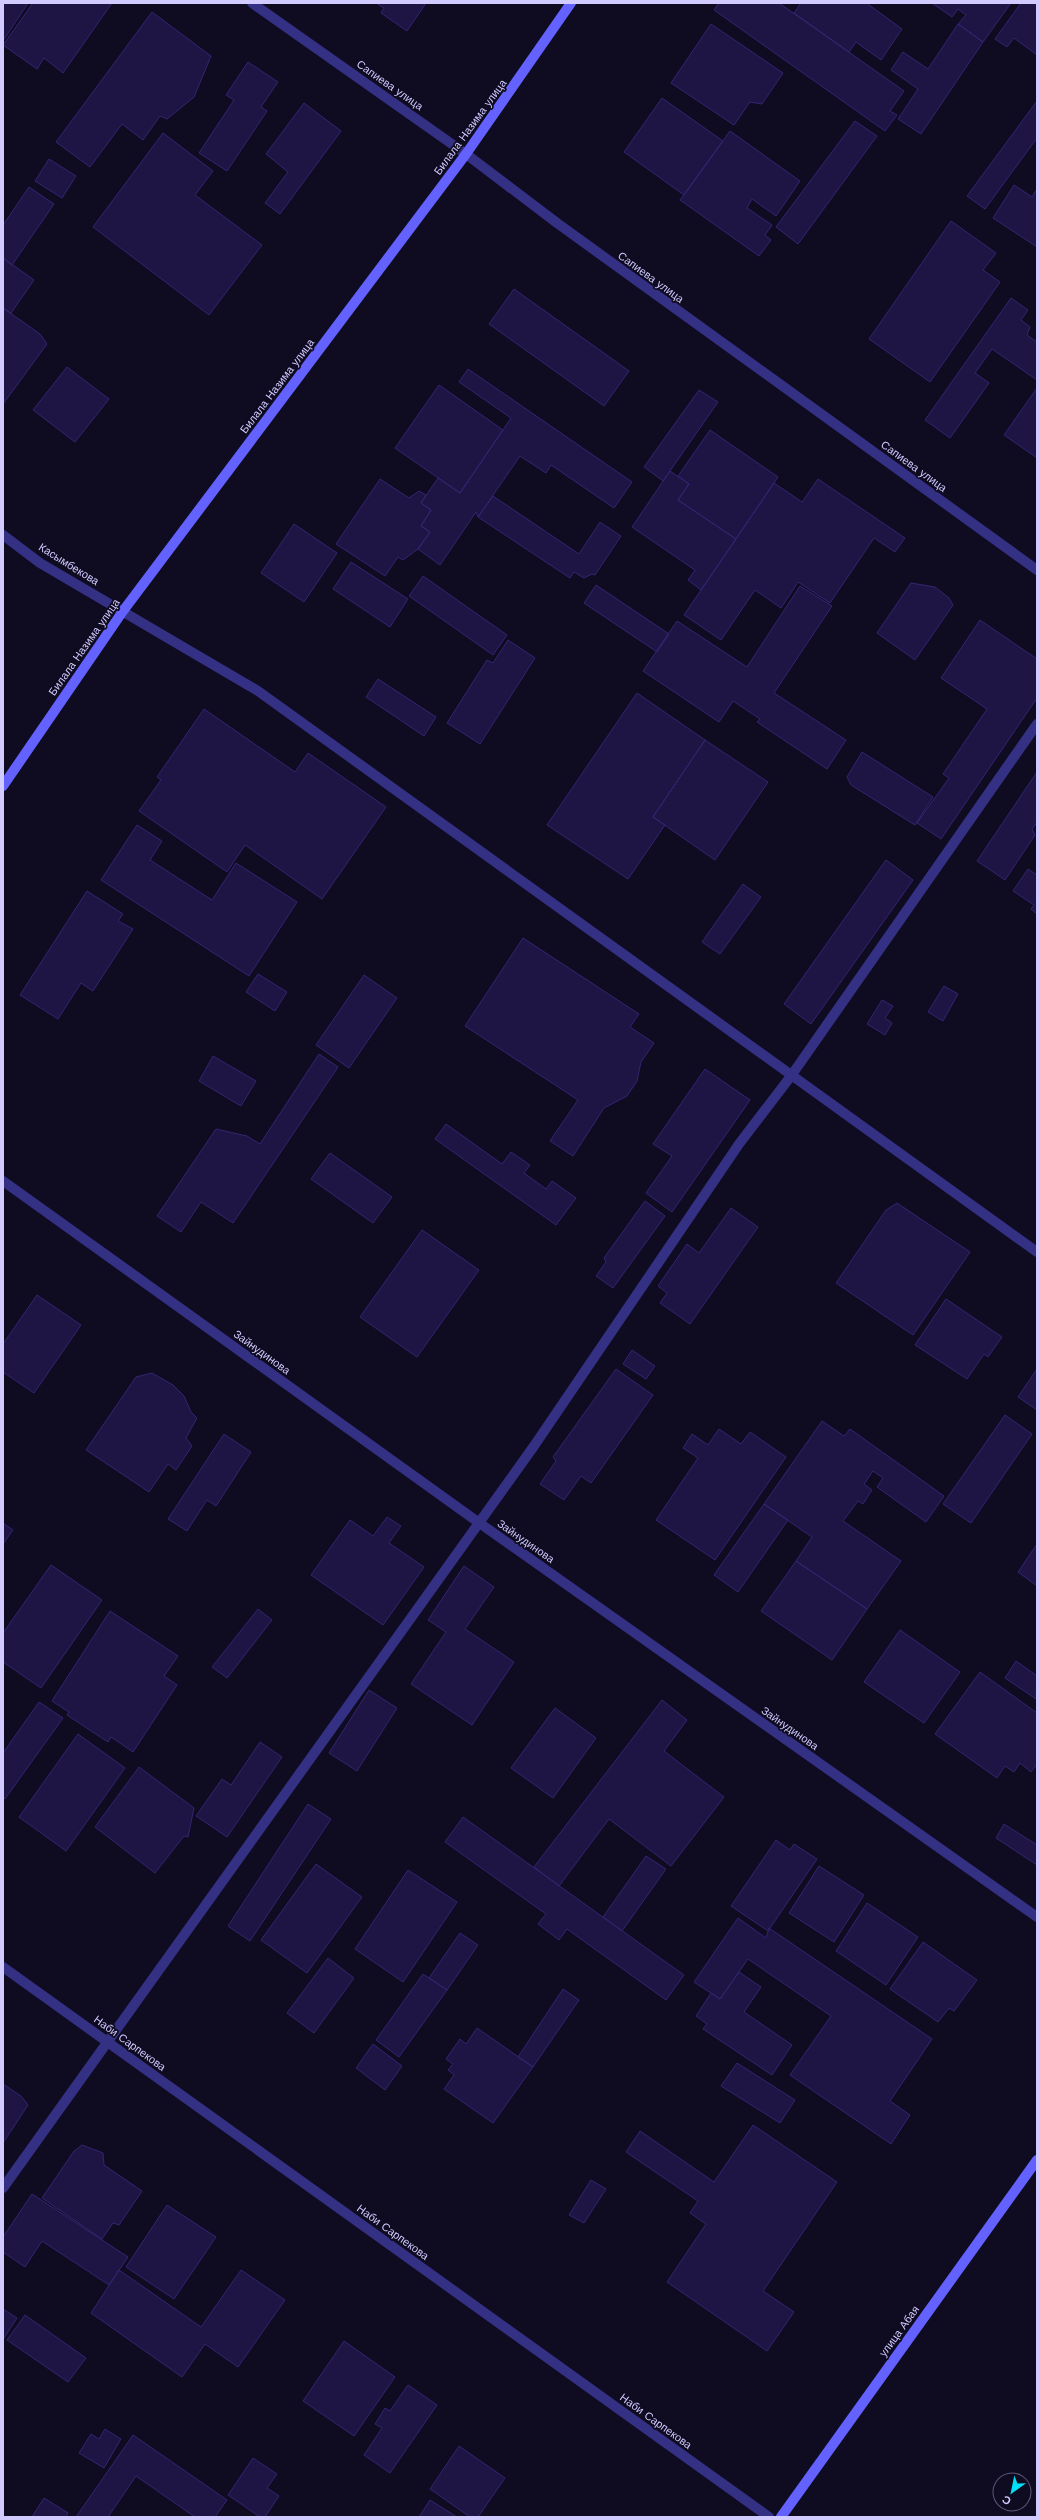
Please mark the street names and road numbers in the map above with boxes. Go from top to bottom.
street label: Сапиева улица [354,58,426,114]
street label: Билала Назима улица [431,76,510,178]
street label: Сапиева улица [615,249,687,306]
street label: Билала Назима улица [238,336,318,436]
street label: Сапиева улица [878,438,950,495]
street label: Касымбекова [36,541,102,589]
street label: Билала Назима улица [46,596,123,698]
street label: Зайнудинова [231,1328,293,1378]
street label: Зайнудинова [495,1517,557,1566]
street label: Зайнудинова [759,1704,821,1753]
street label: Наби Сарпекова [91,2013,169,2074]
street label: Наби Сарпекова [354,2202,432,2263]
street label: улица Абая [877,2303,922,2359]
street label: Наби Сарпекова [617,2391,695,2452]

